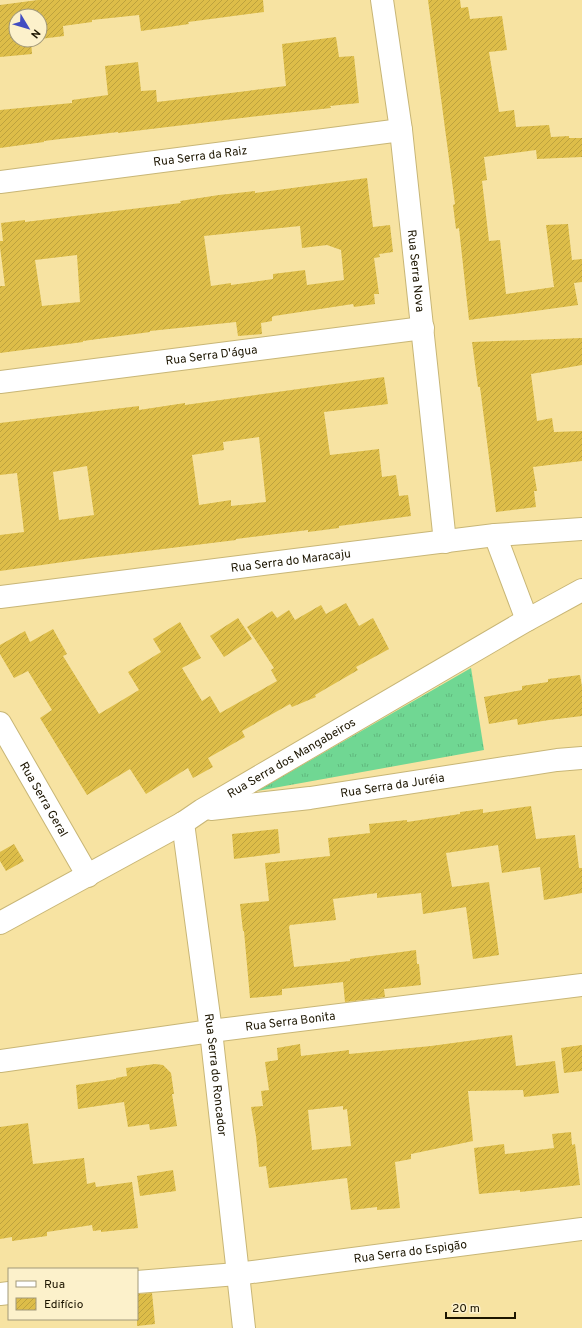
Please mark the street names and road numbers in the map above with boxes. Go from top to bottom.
street label: Rua Serra da Raiz [152,143,248,171]
street label: Rua Serra Nova [403,229,427,313]
street label: Rua Serra D'água [164,342,258,370]
street label: Rua Serra do Maracaju [230,546,352,577]
street label: Rua Serra dos Mangabeiros [225,715,359,802]
street label: Rua Serra Geral [15,759,71,840]
street label: Rua Serra da Juréia [339,770,446,802]
street label: Rua Serra Bonita [244,1009,336,1036]
street label: Rua Serra do Roncador [200,1013,230,1138]
street label: Rua Serra do Espigão [353,1237,468,1268]

